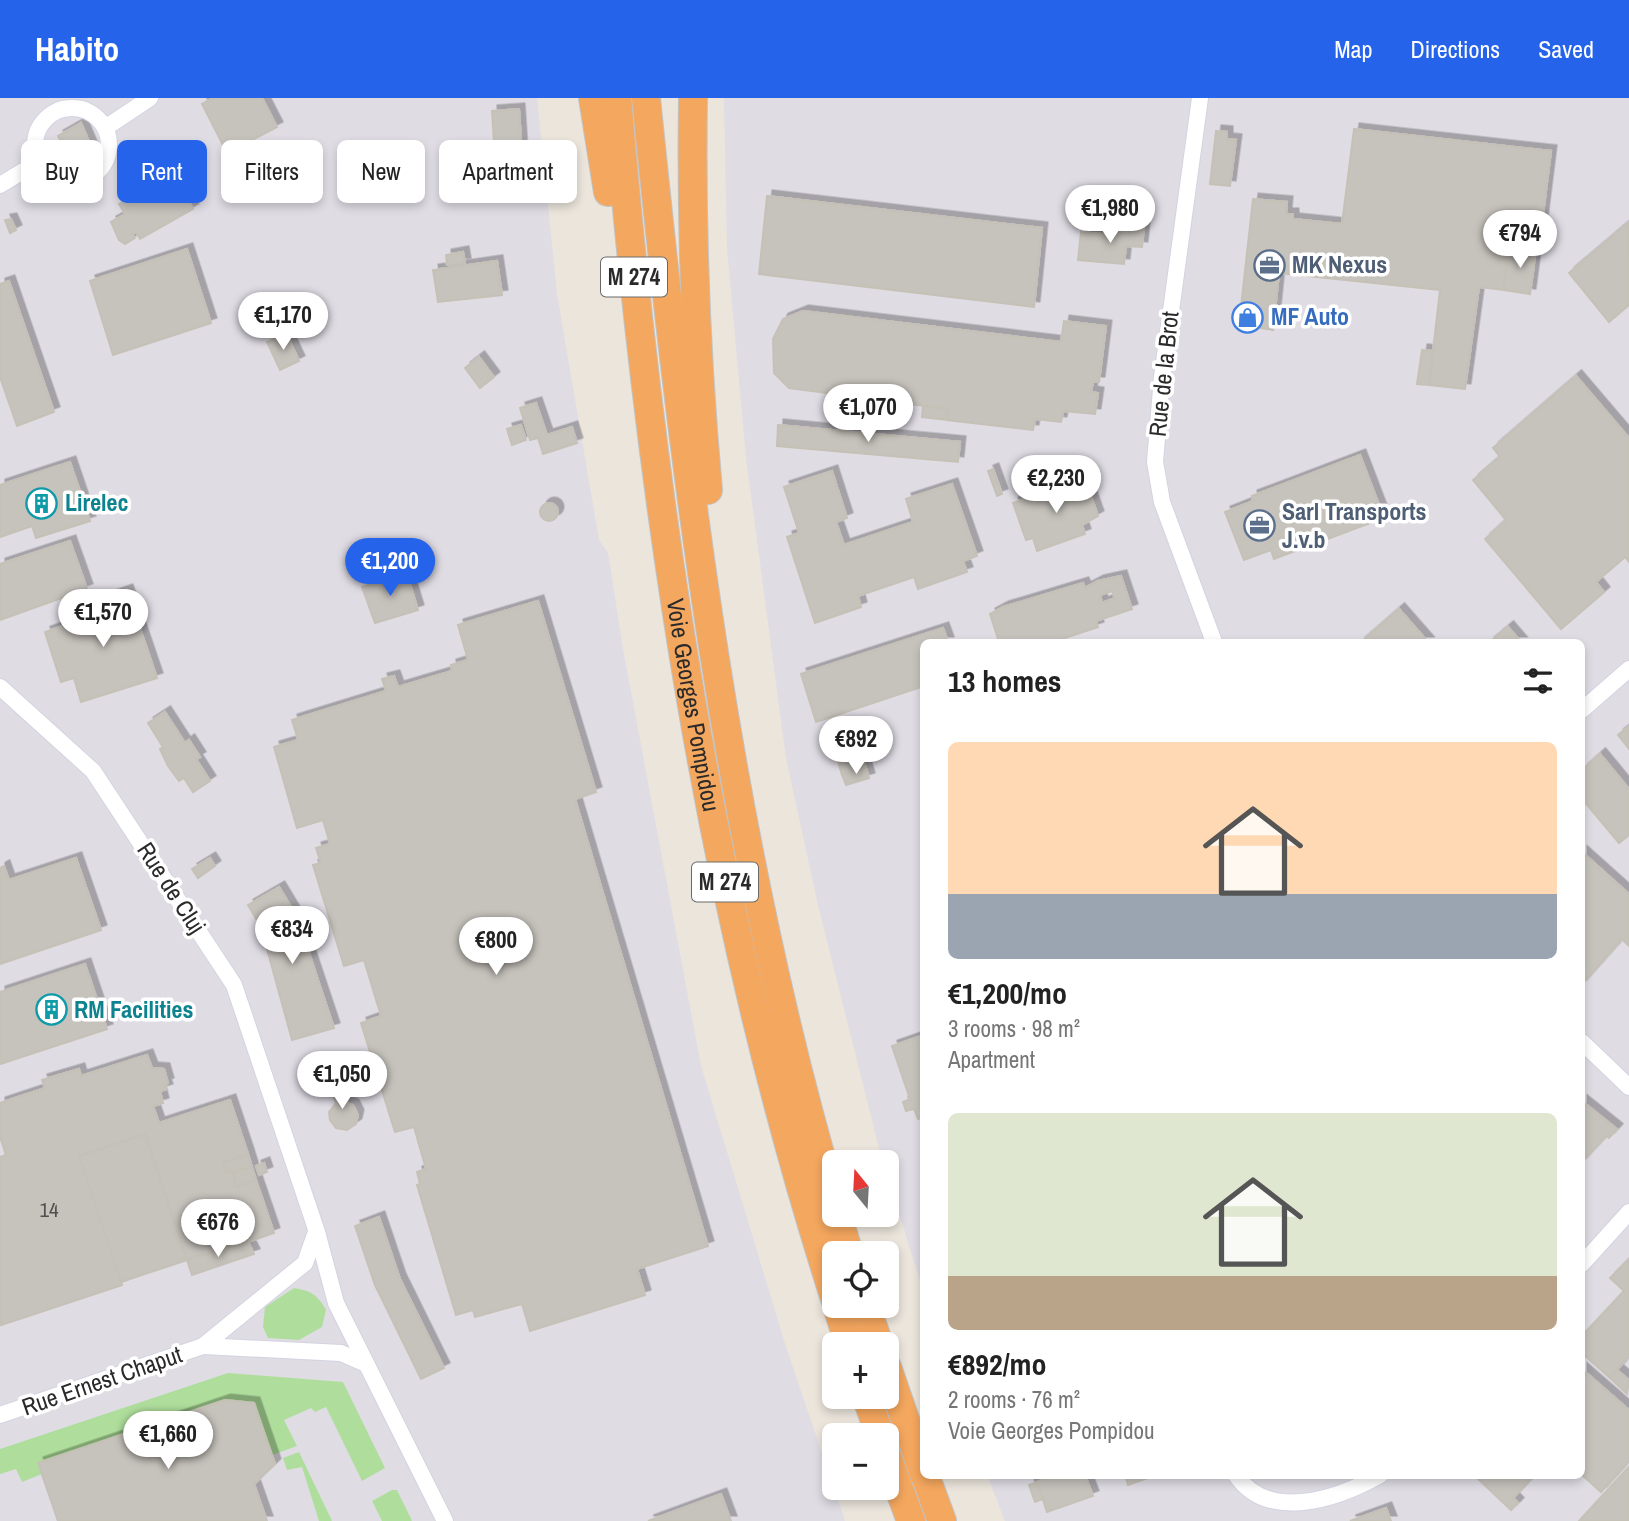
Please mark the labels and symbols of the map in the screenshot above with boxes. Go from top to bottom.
pin: €1,980 [1053,186,1167,245]
pin: €794 [1479,211,1561,270]
office icon: MK Nexus [1252,248,1286,282]
place label: MK Nexus [1292,248,1387,280]
road number: M 274 [601,258,667,296]
pin: €1,170 [226,292,340,352]
shop icon: MF Auto [1231,300,1265,334]
place label: MF Auto [1271,300,1349,332]
street label: Rue de la Brot [1141,309,1186,438]
pin: €1,070 [811,384,925,444]
pin: €2,230 [999,456,1113,515]
building icon: Lirelec [25,486,59,520]
place label: Lirelec [65,486,129,518]
place label: Sarl Transports J.v.b [1282,495,1426,555]
office icon: Sarl Transports J.v.b [1242,509,1276,543]
pin: €1,200 [333,538,447,598]
pin: €1,570 [46,589,160,649]
street label: Voie Georges Pompidou [660,596,728,814]
pin: €892 [815,716,897,776]
street label: Rue de Cluj [130,836,213,939]
road number: M 274 [692,862,758,902]
pin: €834 [251,906,333,966]
pin: €800 [455,918,537,977]
building icon: RM Facilities [34,993,68,1027]
place label: RM Facilities [74,993,193,1025]
pin: €1,050 [285,1052,399,1111]
north arrow [822,1150,900,1227]
house number: 14 [39,1195,59,1224]
pin: €676 [177,1200,259,1259]
street label: Rue Ernest Chaput [17,1338,187,1422]
pin: €1,660 [111,1412,225,1471]

